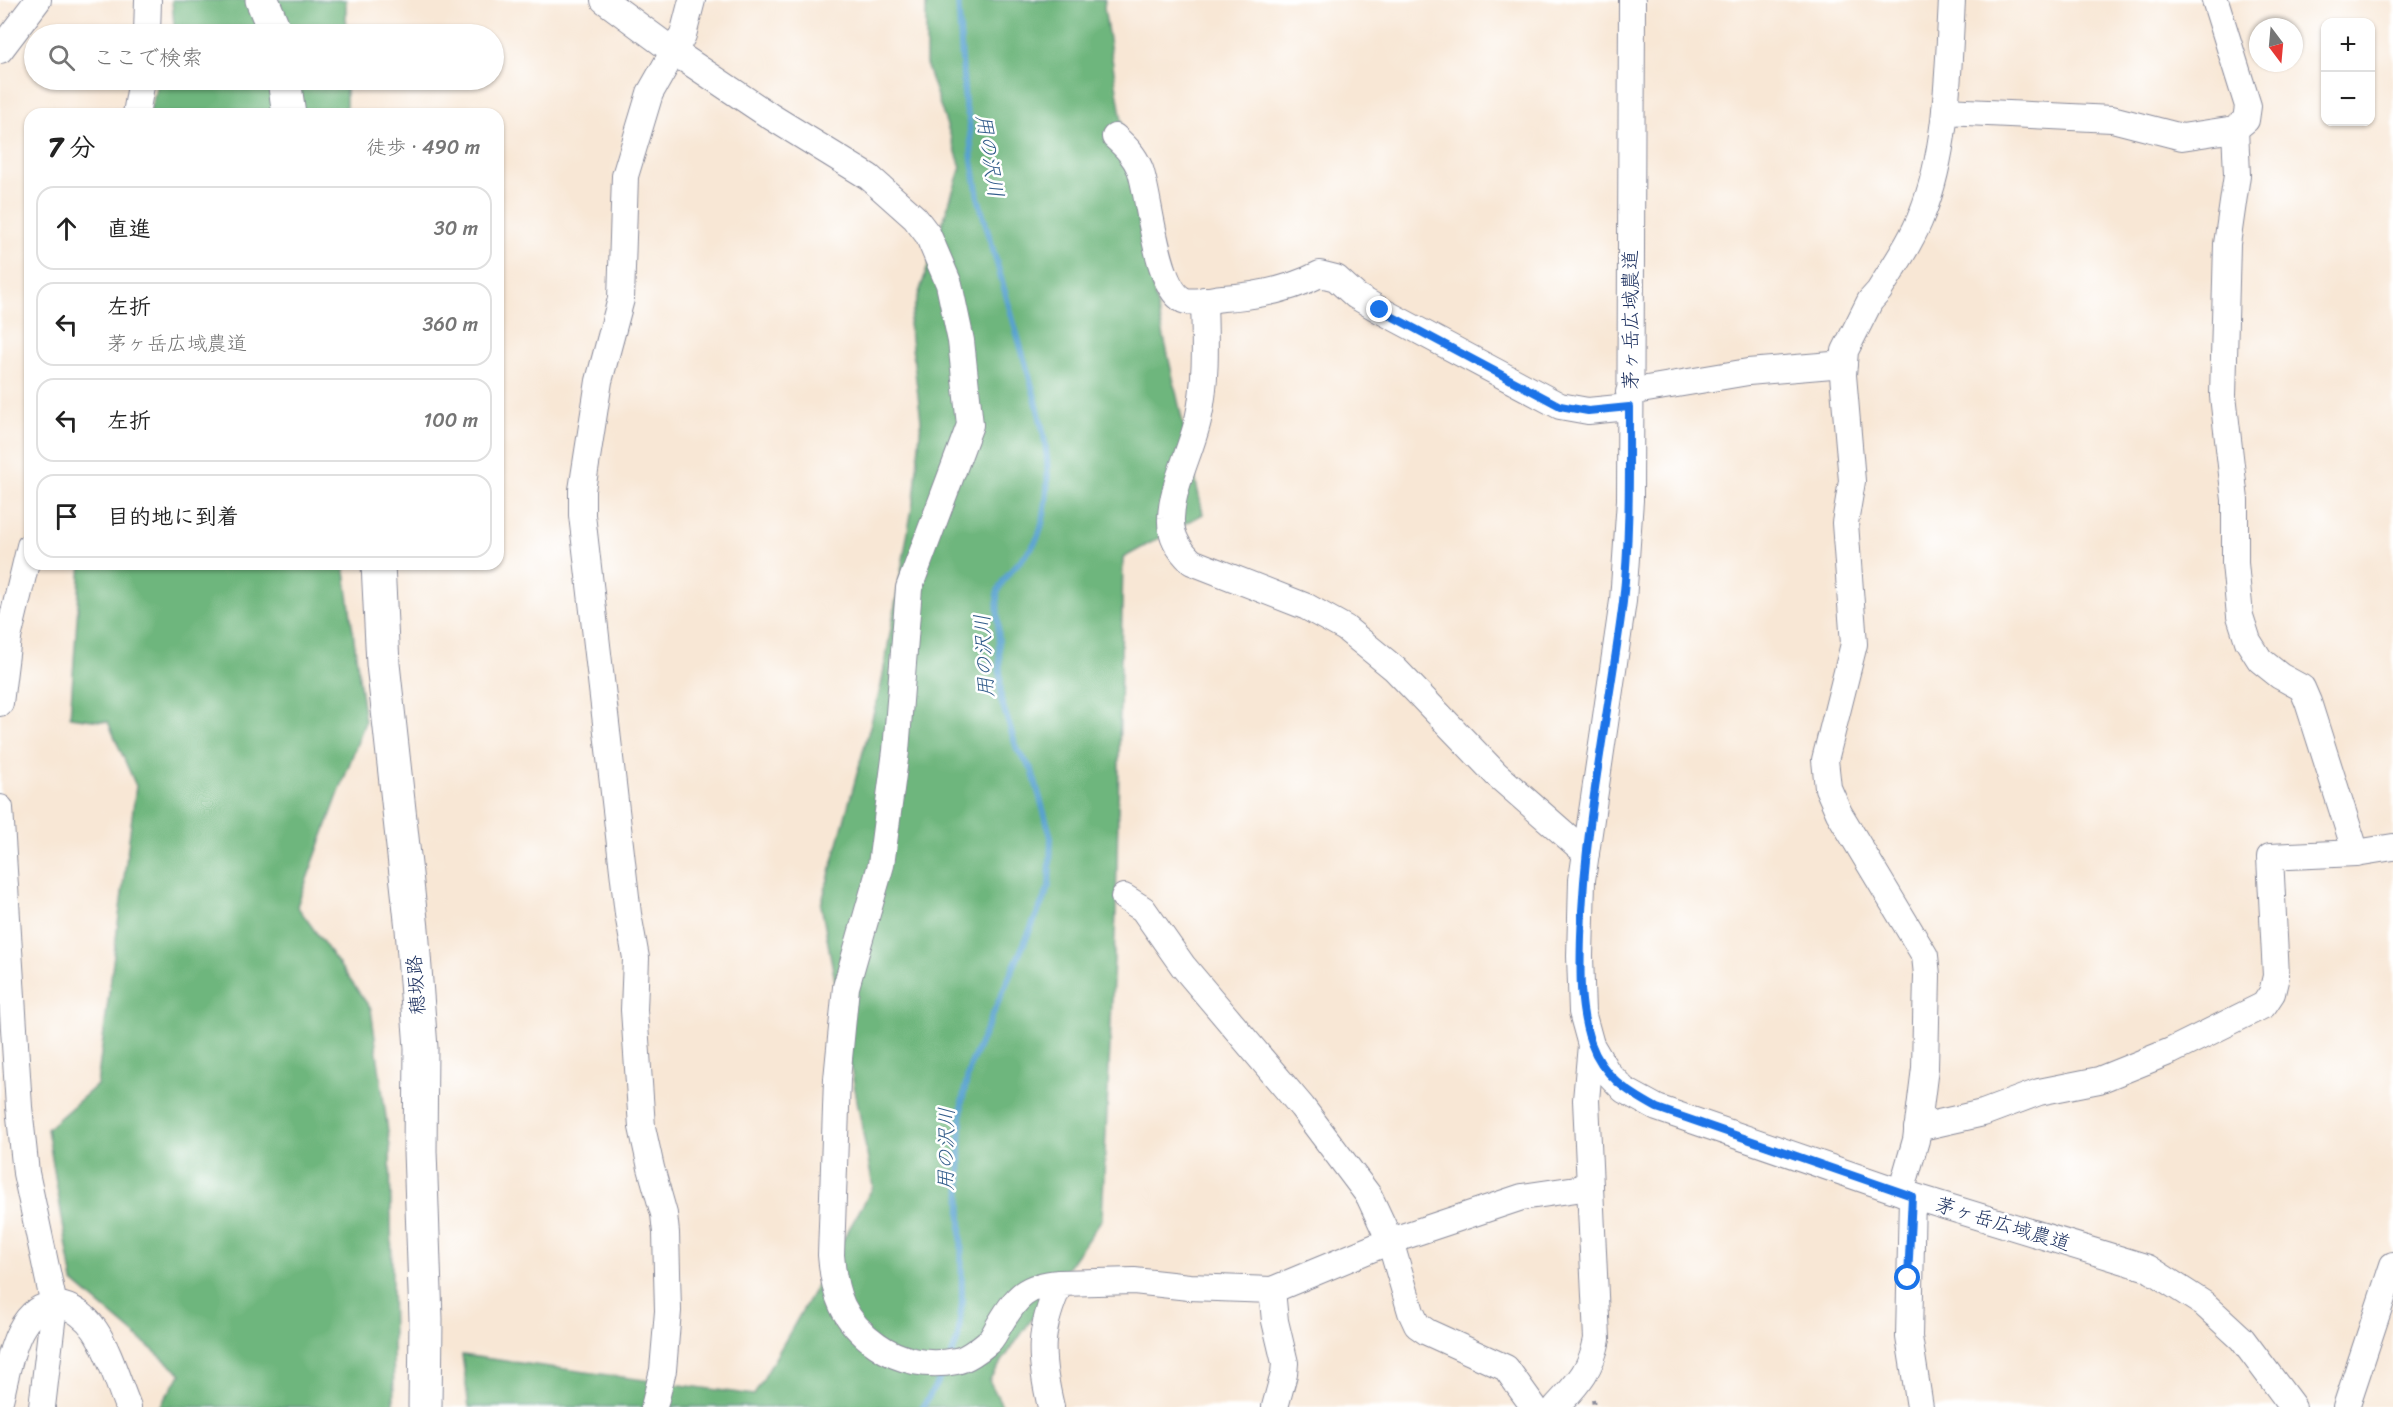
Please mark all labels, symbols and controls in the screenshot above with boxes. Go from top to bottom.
north arrow [2249,18,2303,72]
map controls [2321,18,2375,126]
button: + [2321,18,2375,72]
search box [24,24,504,90]
text: ここで検索 [93,38,203,77]
icon: search [45,41,78,74]
button: − [2321,72,2375,126]
water label: 用の沢川 [965,112,1015,200]
text: 7 分 [48,124,96,170]
text: 徒歩 · 490 m [366,130,480,165]
text: 直進 [107,209,151,248]
text: 30 m [434,211,478,246]
icon: ahead [50,212,83,245]
street label: 茅ヶ岳広域農道 [1613,250,1648,390]
text: 左折 [107,287,151,326]
route end [1366,296,1392,322]
text: 360 m [422,307,478,342]
icon: left [50,308,83,341]
text: 茅ヶ岳広域農道 [107,326,247,361]
text: 左折 [107,401,151,440]
text: 100 m [424,403,478,438]
icon: left [50,404,83,437]
text: 目的地に到着 [107,497,239,536]
icon: arrive [50,500,83,533]
water label: 用の沢川 [963,613,1005,699]
street label: 穂坂路 [396,954,436,1016]
water label: 用の沢川 [926,1107,966,1191]
street label: 茅ヶ岳広域農道 [1931,1187,2075,1261]
route start [1894,1264,1920,1290]

